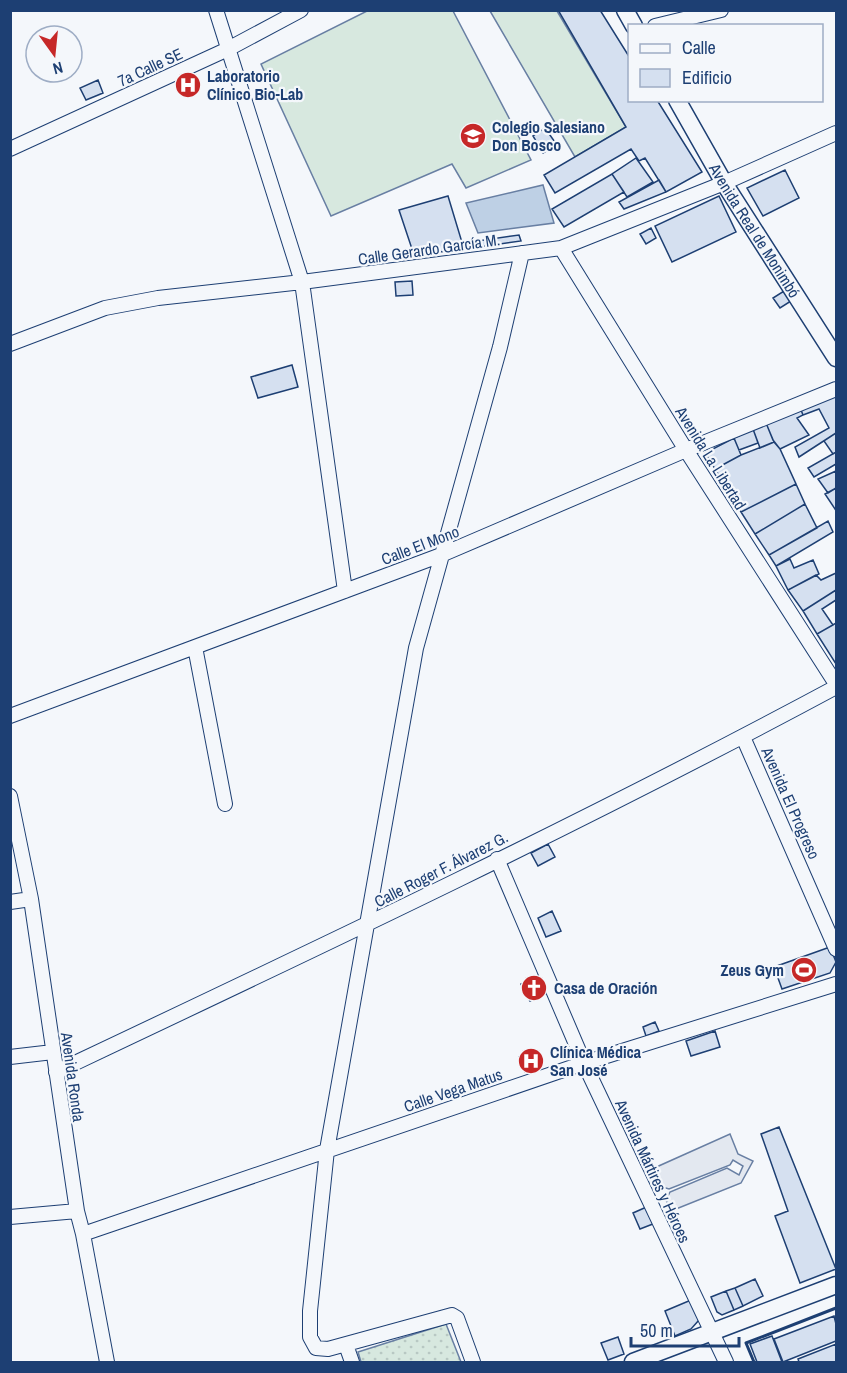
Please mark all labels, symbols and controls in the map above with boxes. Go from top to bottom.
north arrow [24,24,84,84]
legend [628,24,823,102]
text: Calle [682,35,716,60]
street label: 7a Calle SE [114,42,186,92]
text: N [50,57,65,80]
place label: Laboratorio Clínico Bio-Lab [207,65,303,105]
text: Edificio [682,65,732,90]
hospital icon: Laboratorio Clínico Bio-Lab [173,70,203,100]
place label: Colegio Salesiano Don Bosco [492,116,605,156]
school or university icon: Colegio Salesiano Don Bosco [458,121,488,151]
street label: Avenida Real de Monimbó [704,158,806,302]
street label: Calle Gerardo García M. [357,228,501,270]
street label: Avenida La Libertad [670,401,752,514]
street label: Calle El Mono [378,520,462,570]
street label: Avenida El Progreso [756,743,825,862]
street label: Calle Roger F. Álvarez G. [370,826,512,912]
sports icon: Zeus Gym [789,955,819,985]
place label: Zeus Gym [721,959,784,981]
church icon: Casa de Oración [519,973,549,1003]
place label: Casa de Oración [554,977,658,999]
street label: Avenida Ronda [56,1030,90,1124]
place label: Clínica Médica San José [550,1041,642,1081]
hospital icon: Clínica Médica San José [516,1046,546,1076]
street label: Calle Vega Matus [401,1063,505,1117]
street label: Avenida Mártires y Héroes [610,1095,696,1246]
scale bar [631,1310,739,1348]
text: 50 m [640,1318,673,1343]

